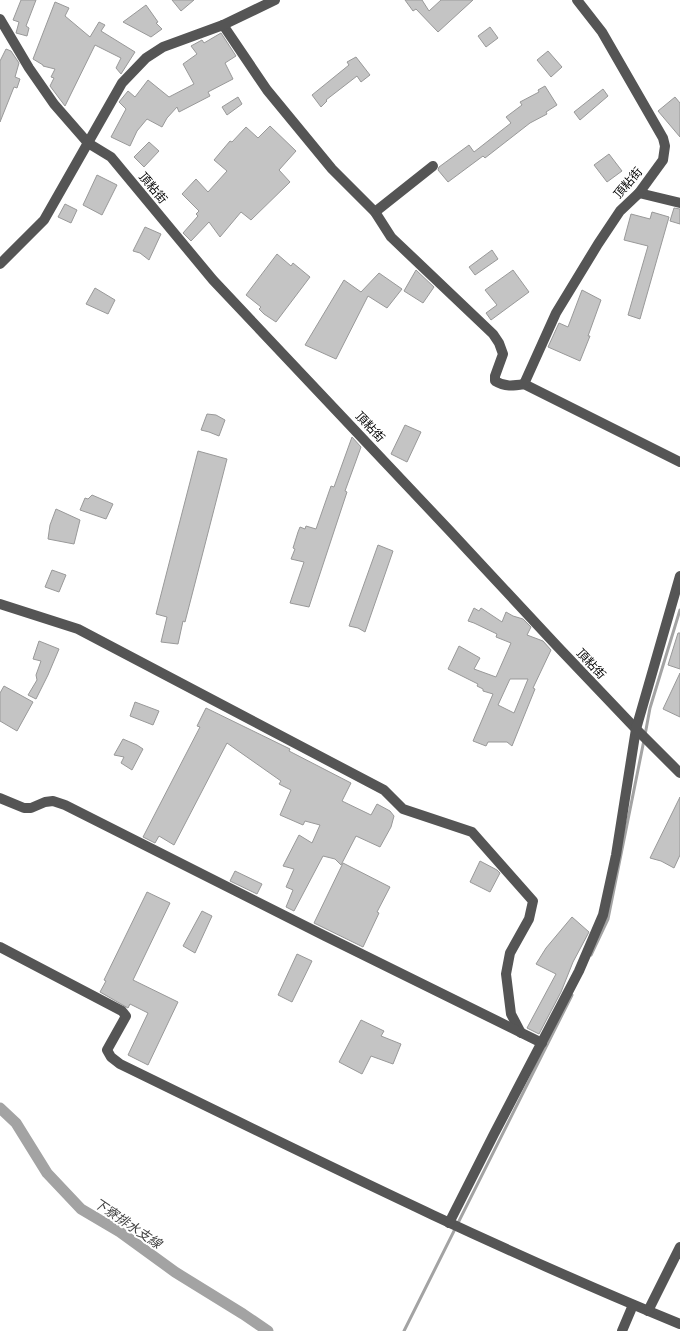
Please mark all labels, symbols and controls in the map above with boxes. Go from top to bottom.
street label: 頂粘街 [610,164,646,202]
street label: 頂粘街 [135,169,171,207]
street label: 頂粘街 [352,408,388,446]
street label: 頂粘街 [573,645,609,683]
water label: 下寮排水支線 [90,1195,166,1254]

